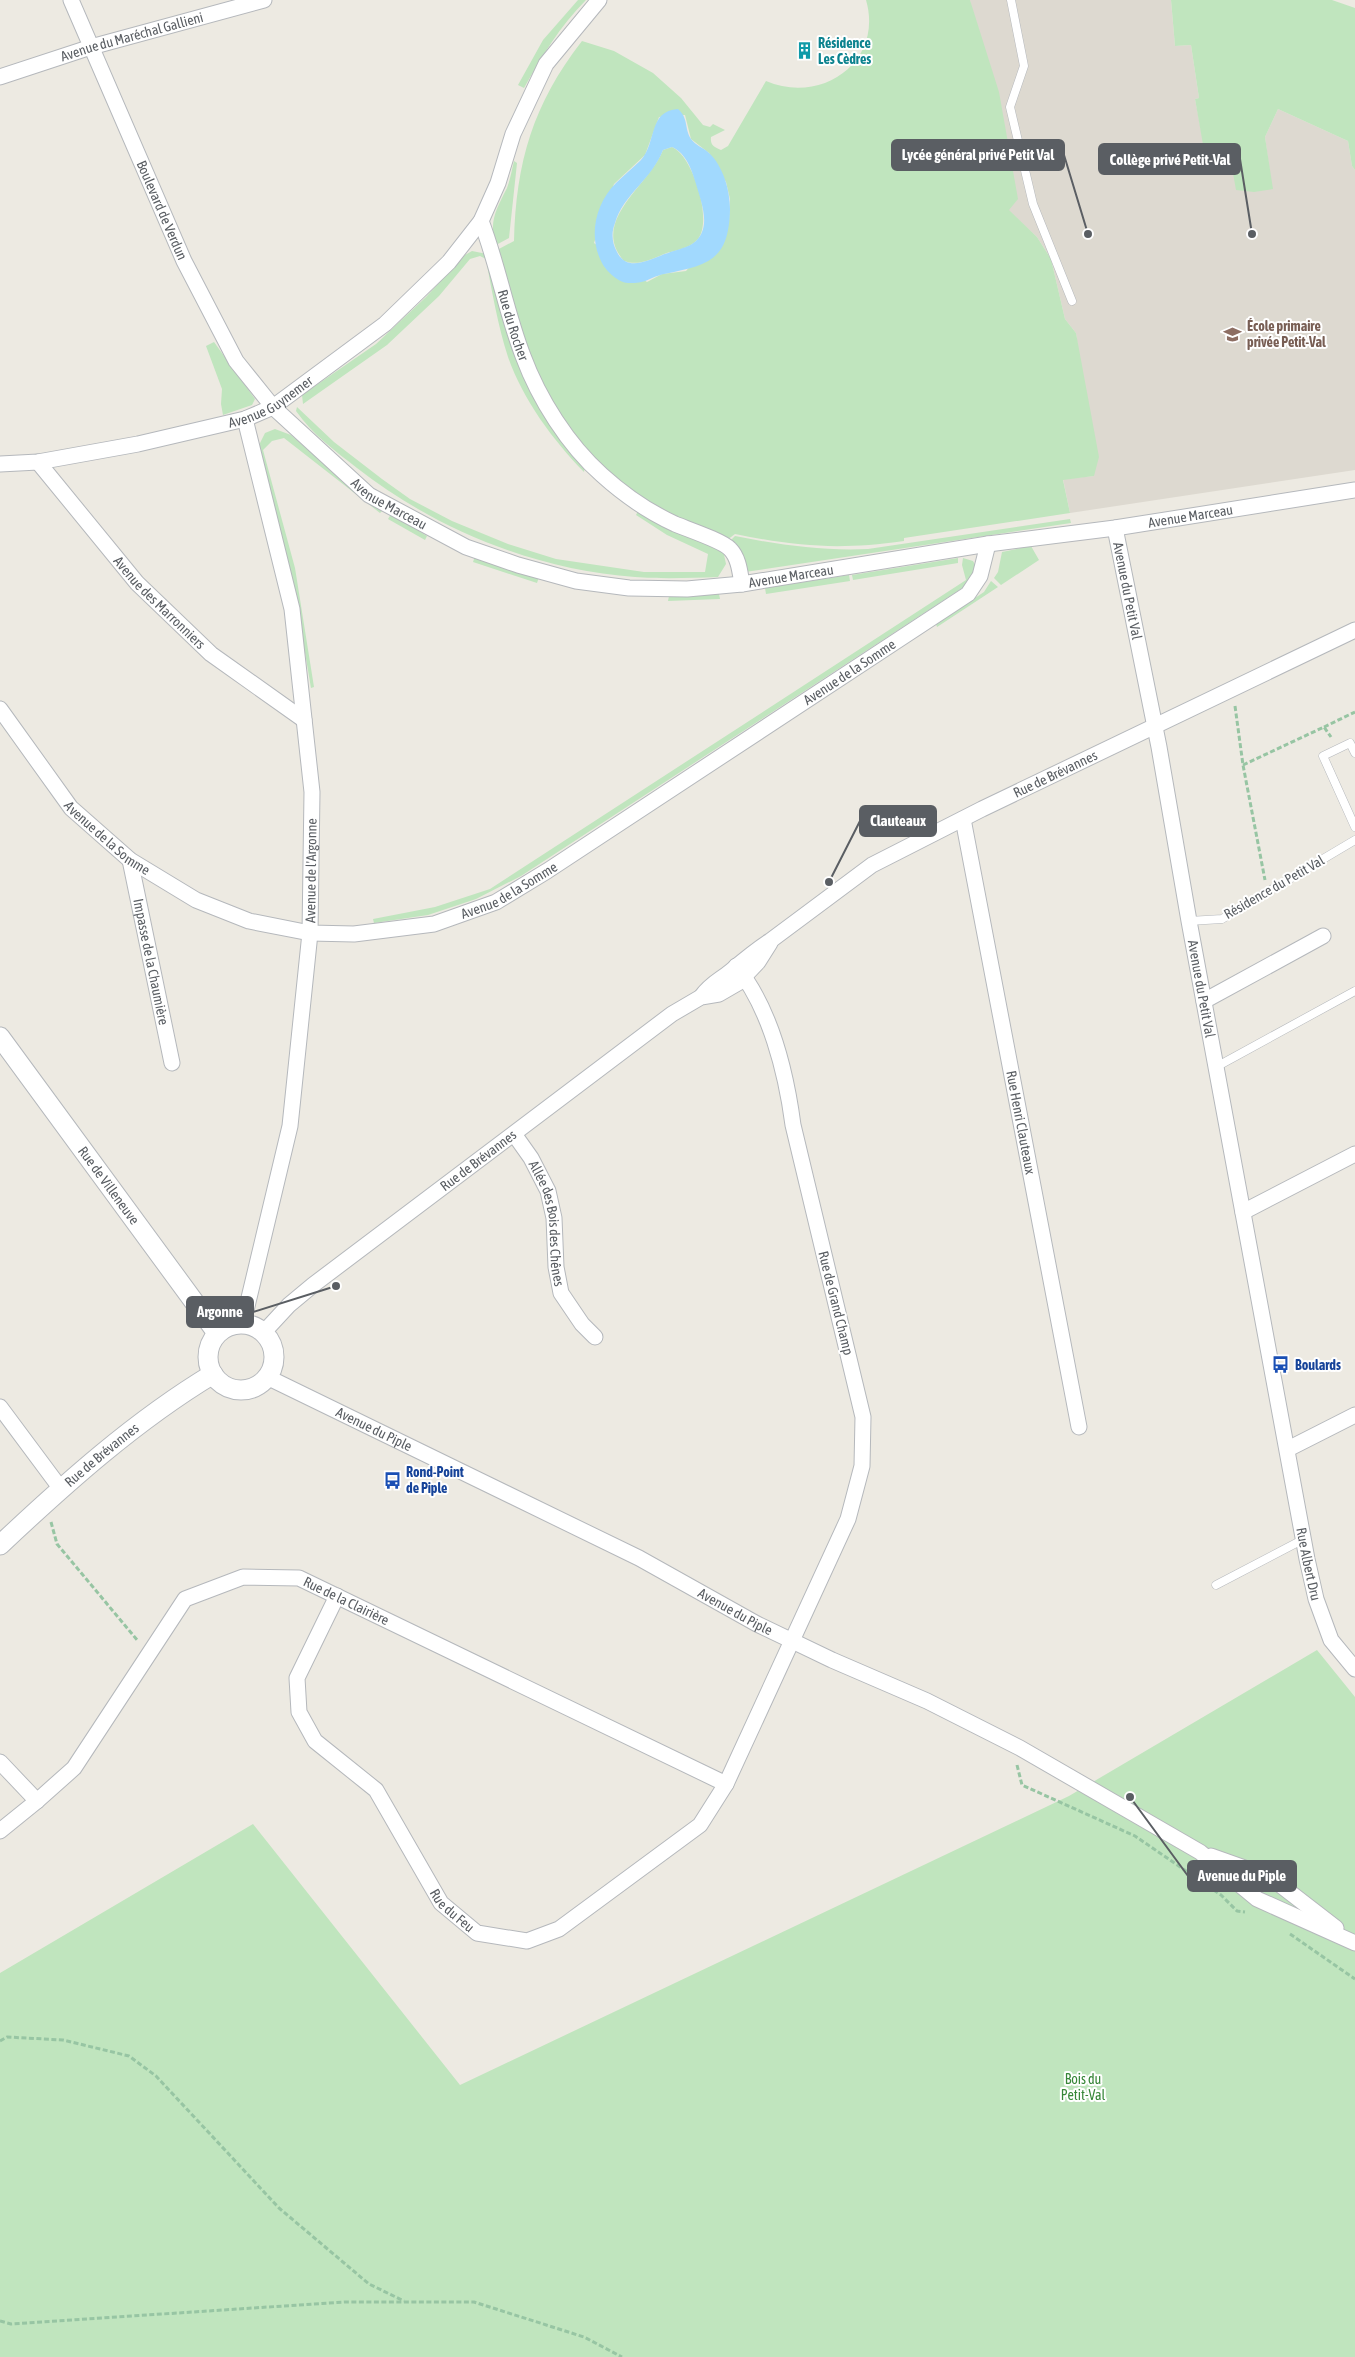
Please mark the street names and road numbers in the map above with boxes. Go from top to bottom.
street label: Avenue du Maréchal Gallieni [59,9,205,64]
street label: Boulevard de Verdun [133,158,191,262]
street label: Rue du Rocher [495,288,532,364]
street label: Avenue Guynemer [227,372,316,431]
street label: Avenue Marceau [348,475,430,532]
street label: Avenue Marceau [1147,501,1234,531]
street label: Avenue du Petit Val [1110,541,1145,641]
street label: Avenue des Marronniers [110,553,209,652]
street label: Avenue Marceau [747,561,835,591]
street label: Avenue de la Somme [800,636,898,708]
street label: Rue de Brévannes [1011,747,1100,801]
street label: Avenue de la Somme [61,798,153,878]
street label: Avenue de l'Argonne [302,818,320,923]
street label: Résidence du Petit Val [1221,852,1327,922]
street label: Avenue de la Somme [459,859,560,922]
street label: Impasse de la Chaumière [130,897,172,1026]
street label: Avenue du Petit Val [1185,939,1218,1039]
street label: Rue Henri Clauteaux [1003,1069,1039,1176]
street label: Rue de Brévannes [437,1126,519,1194]
street label: Rue de Villeneuve [75,1143,143,1227]
street label: Allée des Bois des Chênes [526,1158,568,1288]
street label: Rue de Grand Champ [815,1249,857,1357]
street label: Avenue du Piple [333,1404,415,1454]
street label: Rue de Brévannes [61,1420,142,1490]
street label: Rue Albert Dru [1293,1526,1324,1602]
street label: Rue de la Clairière [301,1573,392,1628]
street label: Avenue du Piple [695,1585,775,1638]
street label: Rue du Feu [427,1886,478,1935]

